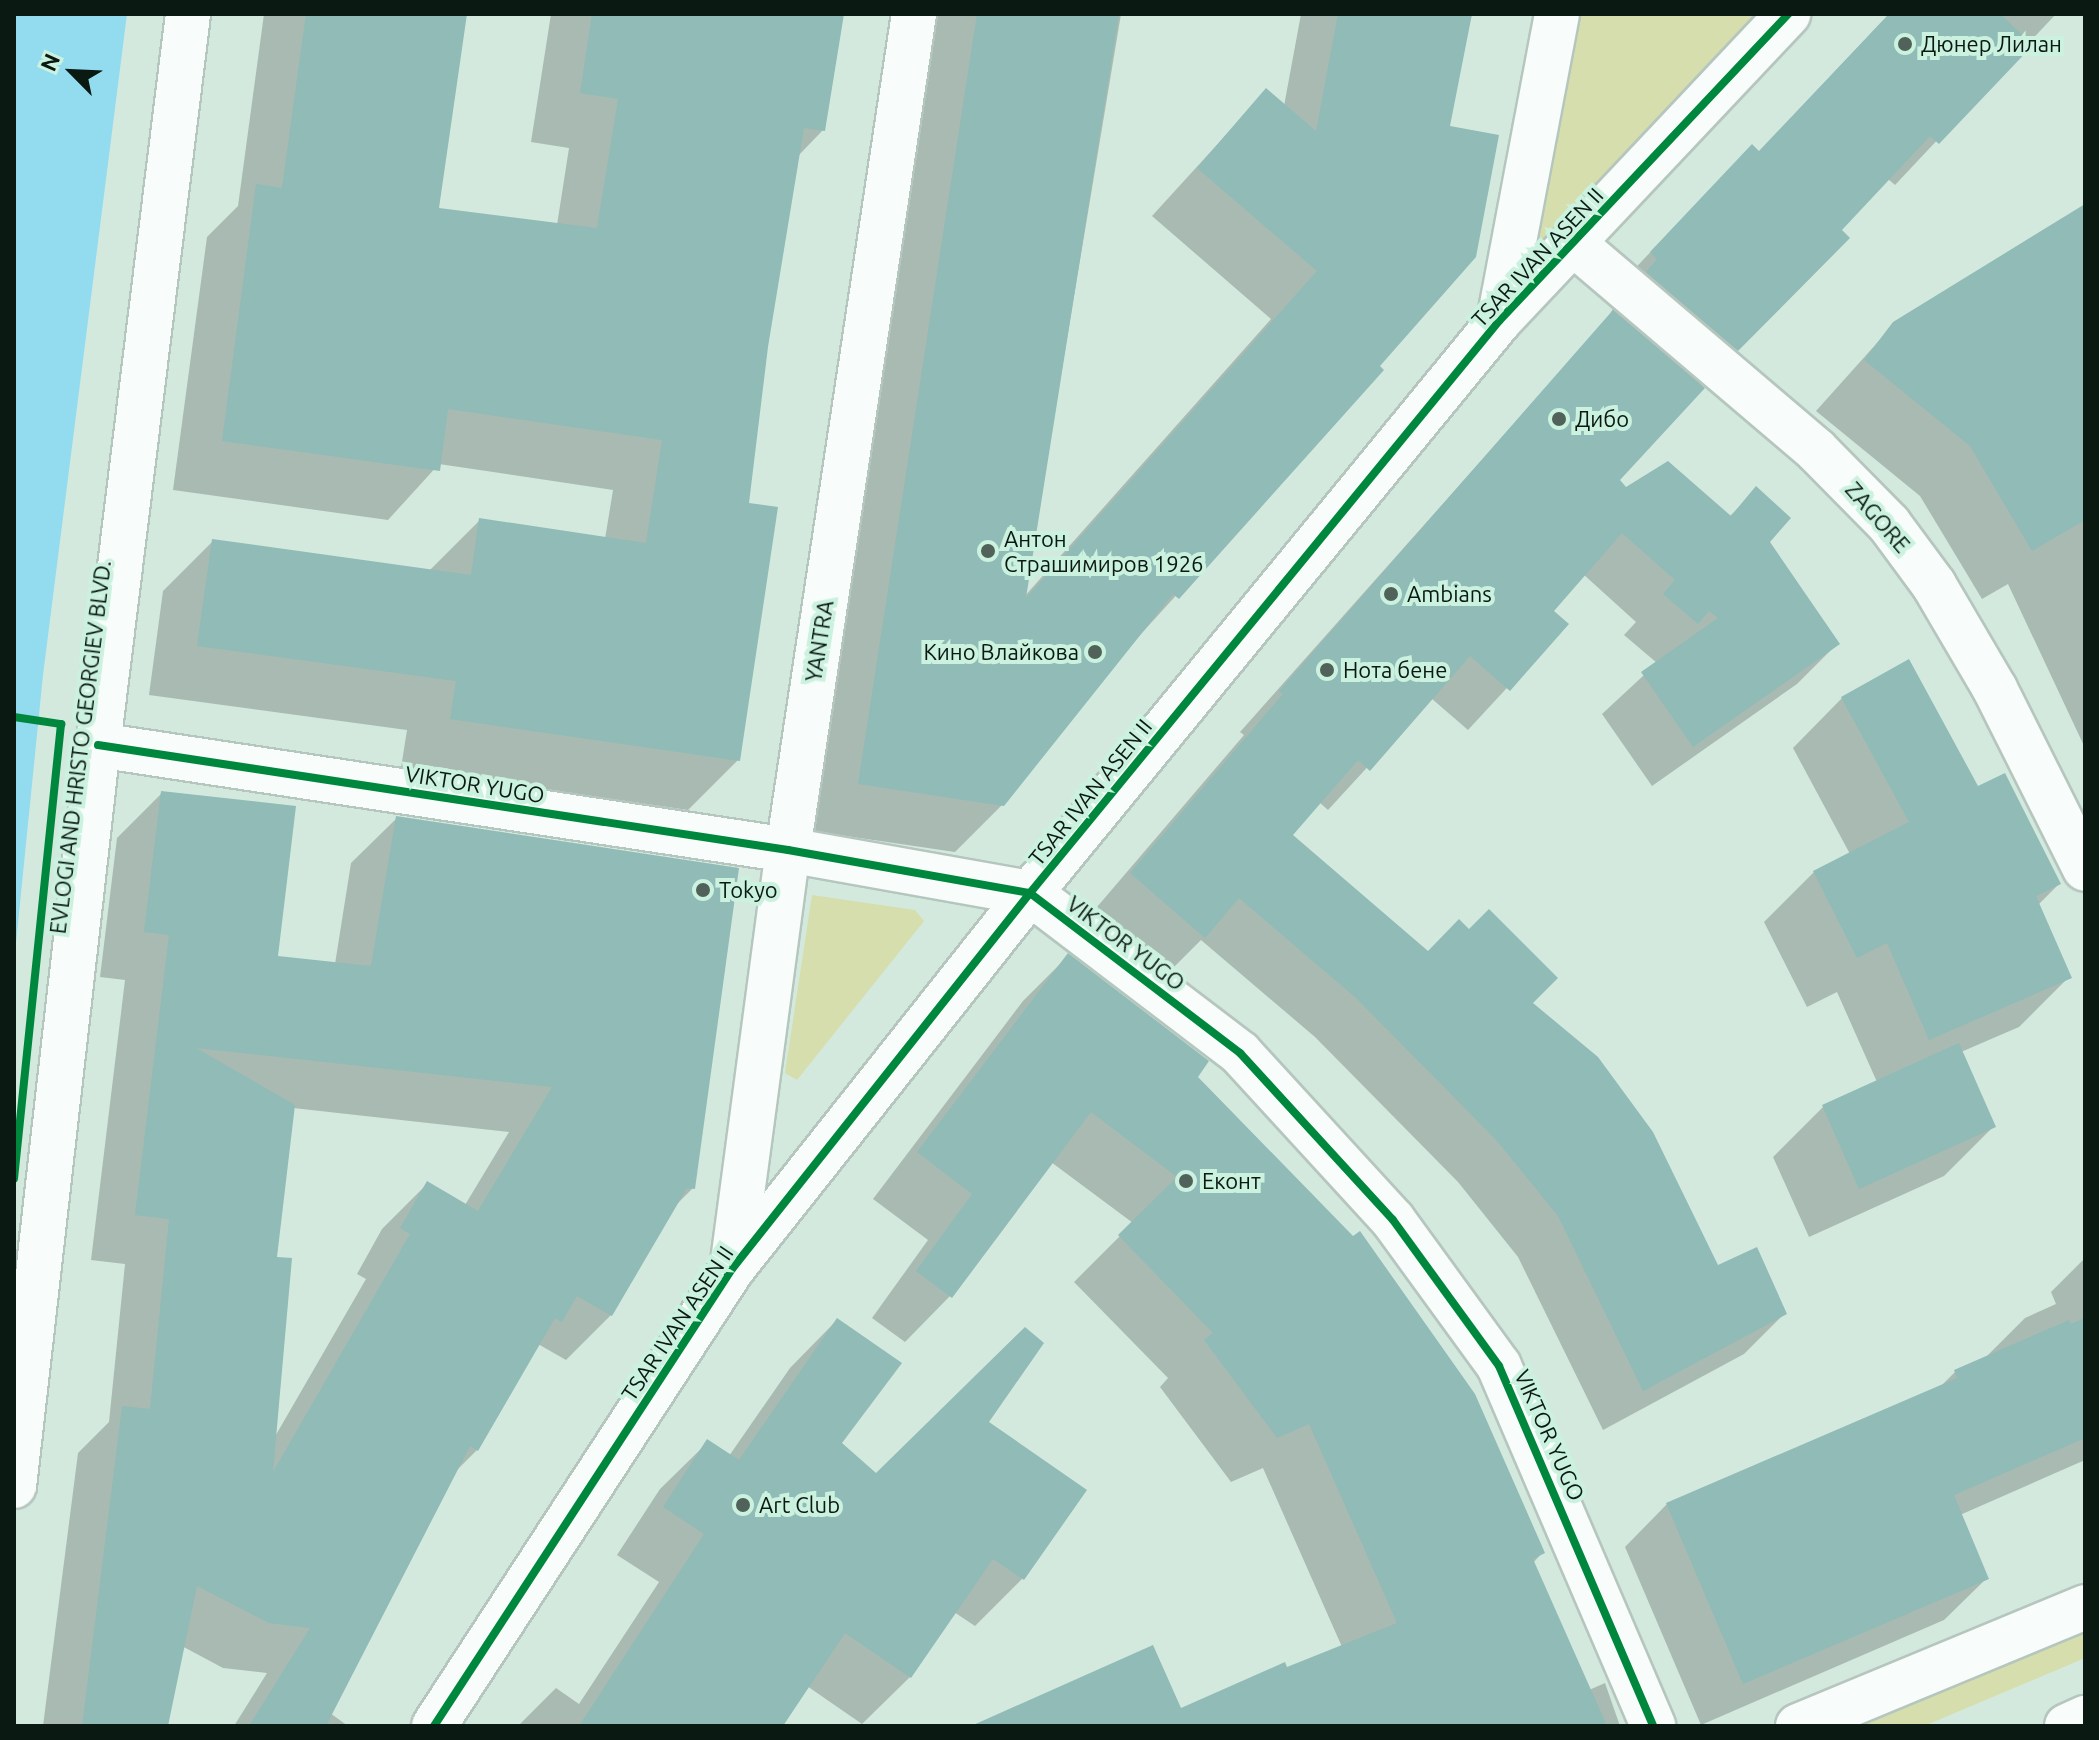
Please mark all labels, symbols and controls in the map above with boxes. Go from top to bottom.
place label: Дюнер Лилан [1921,31,2062,57]
north arrow [32,32,112,112]
marker: Дюнер Лилан [1896,35,1914,53]
text: N [35,49,64,75]
street label: TSAR IVAN ASEN II [1466,182,1608,332]
place label: Дибо [1575,406,1629,432]
marker: Дибо [1550,410,1568,428]
street label: ZAGORE [1840,476,1916,558]
place label: Антон Страшимиров 1926 [1004,525,1203,576]
marker: Антон Страшимиров 1926 [979,542,997,560]
street label: EVLOGI AND HRISTO GEORGIEV BLVD. [44,559,116,935]
place label: Ambians [1407,581,1492,607]
marker: Ambians [1382,585,1400,603]
street label: YANTRA [800,598,838,684]
place label: Кино Влайкова [923,639,1079,665]
marker: Кино Влайкова [1086,643,1104,661]
place label: Нота бене [1343,657,1447,683]
marker: Нота бене [1318,661,1336,679]
street label: TSAR IVAN ASEN II [1023,713,1157,871]
street label: VIKTOR YUGO [404,760,546,808]
place label: Tokyo [719,877,778,903]
marker: Tokyo [694,881,712,899]
street label: VIKTOR YUGO [1062,890,1190,996]
place label: Еконт [1202,1168,1261,1194]
marker: Еконт [1177,1172,1195,1190]
street label: TSAR IVAN ASEN II [615,1241,739,1405]
street label: VIKTOR YUGO [1509,1365,1591,1505]
place label: Art Club [759,1492,840,1518]
marker: Art Club [734,1496,752,1514]

